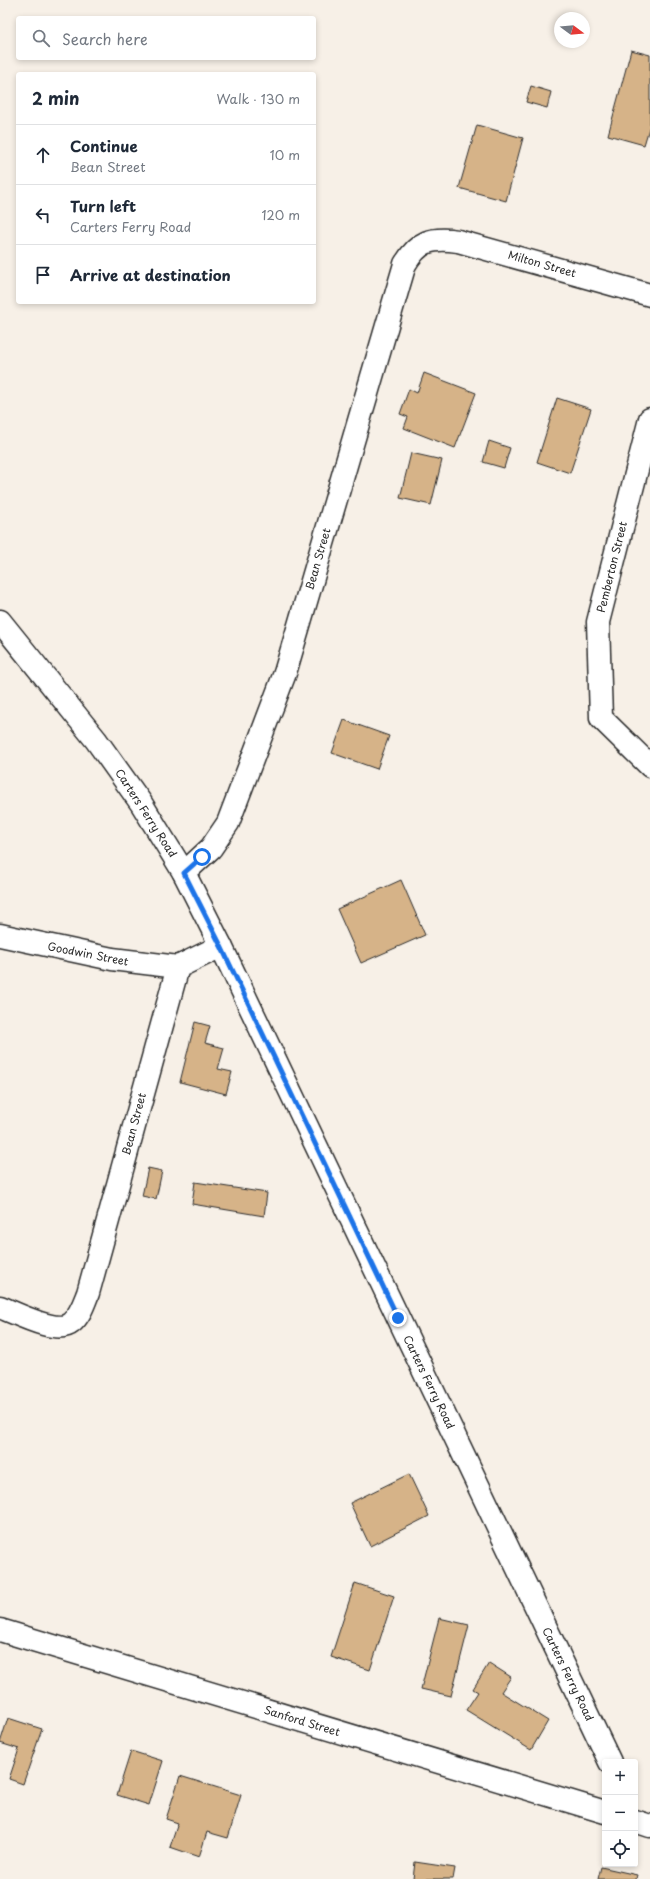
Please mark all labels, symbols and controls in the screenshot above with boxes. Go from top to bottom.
north arrow [554,12,590,48]
search box [16,16,316,60]
icon: search [30,27,52,49]
text: Search here [62,27,148,50]
text: 2 min [32,85,79,111]
text: Walk · 130 m [217,89,300,108]
text: Continue [70,134,138,157]
icon: ahead [32,144,54,166]
text: 10 m [270,145,300,164]
text: Bean Street [70,157,146,176]
text: Turn left [70,194,136,217]
icon: left [32,204,54,226]
text: 120 m [261,205,300,224]
text: Carters Ferry Road [70,217,191,236]
street label: Milton Street [506,246,579,282]
text: Arrive at destination [70,263,231,286]
icon: arrive [32,264,54,286]
street label: Pemberton Street [592,519,631,614]
street label: Bean Street [301,525,335,592]
street label: Carters Ferry Road [111,765,181,860]
route start [193,848,211,866]
street label: Goodwin Street [46,937,130,970]
street label: Bean Street [117,1090,150,1157]
route end [389,1309,407,1327]
street label: Carters Ferry Road [399,1332,460,1432]
street label: Carters Ferry Road [538,1624,599,1724]
street label: Sanford Street [262,1701,343,1740]
map controls [602,1759,638,1867]
button: + [602,1759,638,1795]
button: − [602,1795,638,1831]
button: locate [602,1831,638,1867]

